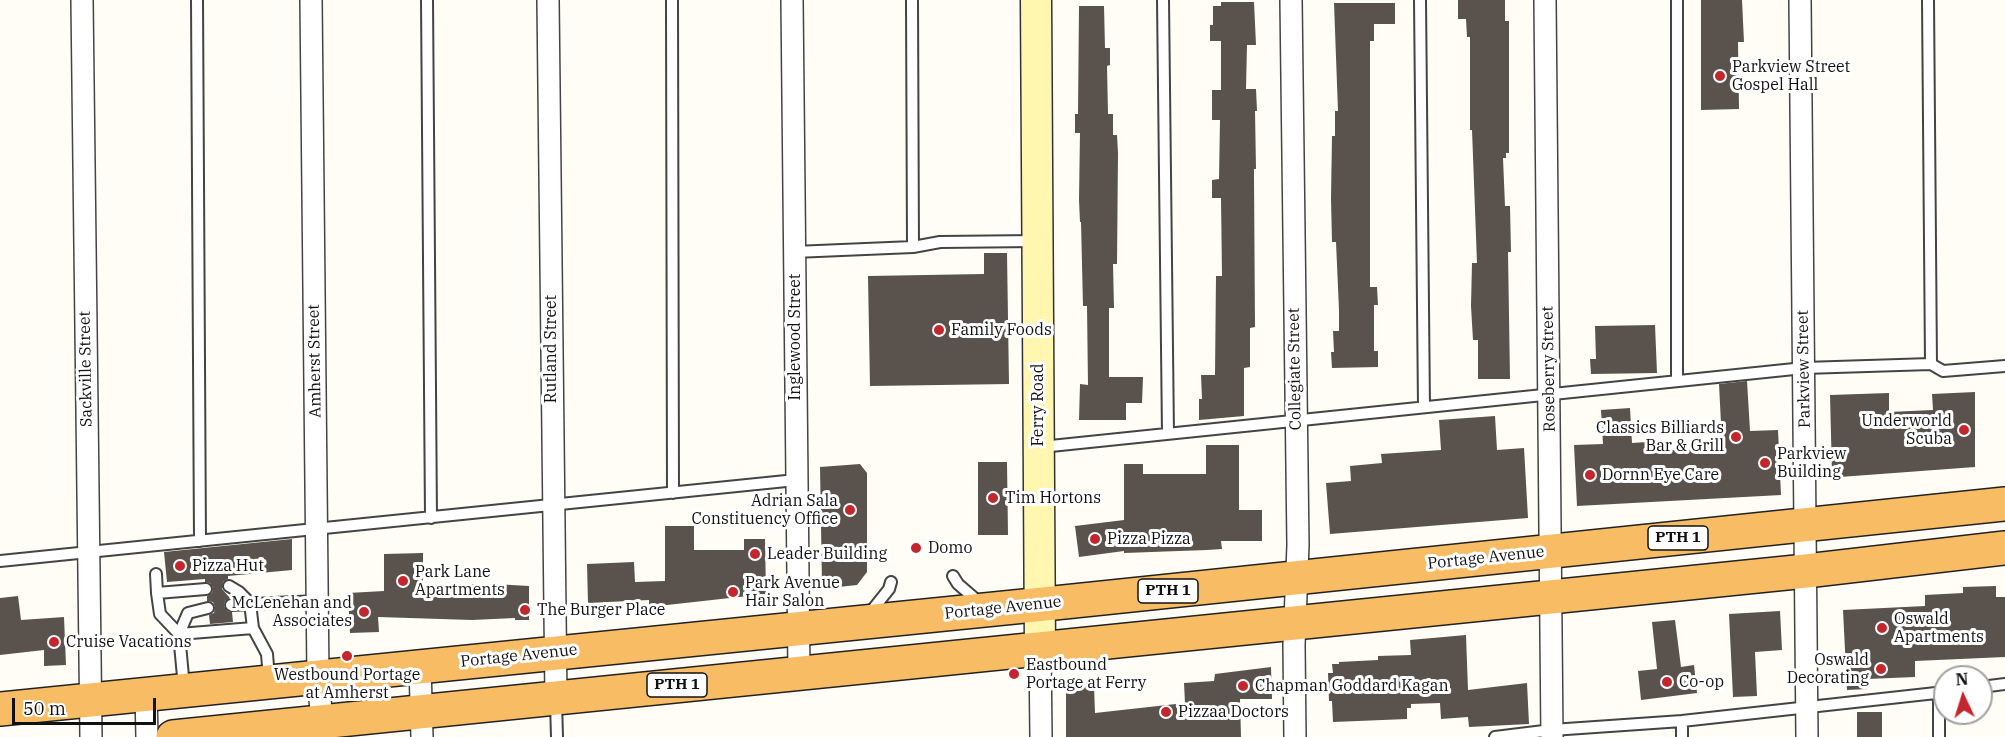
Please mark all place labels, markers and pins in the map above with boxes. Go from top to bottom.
place label: Parkview Street Gospel Hall [1732,57,1850,95]
marker: Parkview Street Gospel Hall [1713,69,1727,83]
place label: Family Foods [951,320,1052,340]
marker: Family Foods [932,323,946,337]
place label: Underworld Scuba [1861,411,1952,449]
place label: Classics Billiards Bar & Grill [1596,418,1724,456]
marker: Underworld Scuba [1957,423,1971,437]
marker: Classics Billiards Bar & Grill [1729,430,1743,444]
place label: Parkview Building [1777,444,1847,482]
marker: Parkview Building [1758,456,1772,470]
place label: Dornn Eye Care [1602,465,1719,485]
marker: Dornn Eye Care [1583,468,1597,482]
place label: Tim Hortons [1005,488,1101,508]
place label: Adrian Sala Constituency Office [692,491,838,529]
marker: Tim Hortons [986,491,1000,505]
marker: Adrian Sala Constituency Office [843,503,857,517]
place label: Pizza Pizza [1107,529,1191,549]
marker: Pizza Pizza [1088,532,1102,546]
place label: Domo [928,538,973,558]
marker: Domo [909,541,923,555]
place label: Leader Building [767,544,887,564]
marker: Leader Building [748,547,762,561]
place label: Pizza Hut [192,556,264,576]
marker: Pizza Hut [173,559,187,573]
place label: Park Lane Apartments [415,562,505,600]
place label: Park Avenue Hair Salon [745,573,840,611]
marker: Park Lane Apartments [396,574,410,588]
marker: Park Avenue Hair Salon [726,585,740,599]
place label: McLenehan and Associates [232,593,352,631]
place label: The Burger Place [537,600,665,620]
marker: The Burger Place [518,603,532,617]
marker: McLenehan and Associates [357,605,371,619]
place label: Oswald Apartments [1894,609,1984,647]
marker: Oswald Apartments [1875,621,1889,635]
place label: Cruise Vacations [66,632,191,652]
marker: Cruise Vacations [47,635,61,649]
marker: Westbound Portage at Amherst [340,649,354,663]
place label: Oswald Decorating [1787,650,1869,688]
place label: Eastbound Portage at Ferry [1026,655,1146,693]
marker: Oswald Decorating [1874,662,1888,676]
place label: Westbound Portage at Amherst [274,665,420,703]
marker: Eastbound Portage at Ferry [1007,667,1021,681]
place label: Co-op [1679,672,1724,692]
marker: Co-op [1660,675,1674,689]
place label: Chapman Goddard Kagan [1255,676,1449,696]
marker: Chapman Goddard Kagan [1236,679,1250,693]
place label: Pizzaa Doctors [1178,702,1289,722]
marker: Pizzaa Doctors [1159,705,1173,719]

